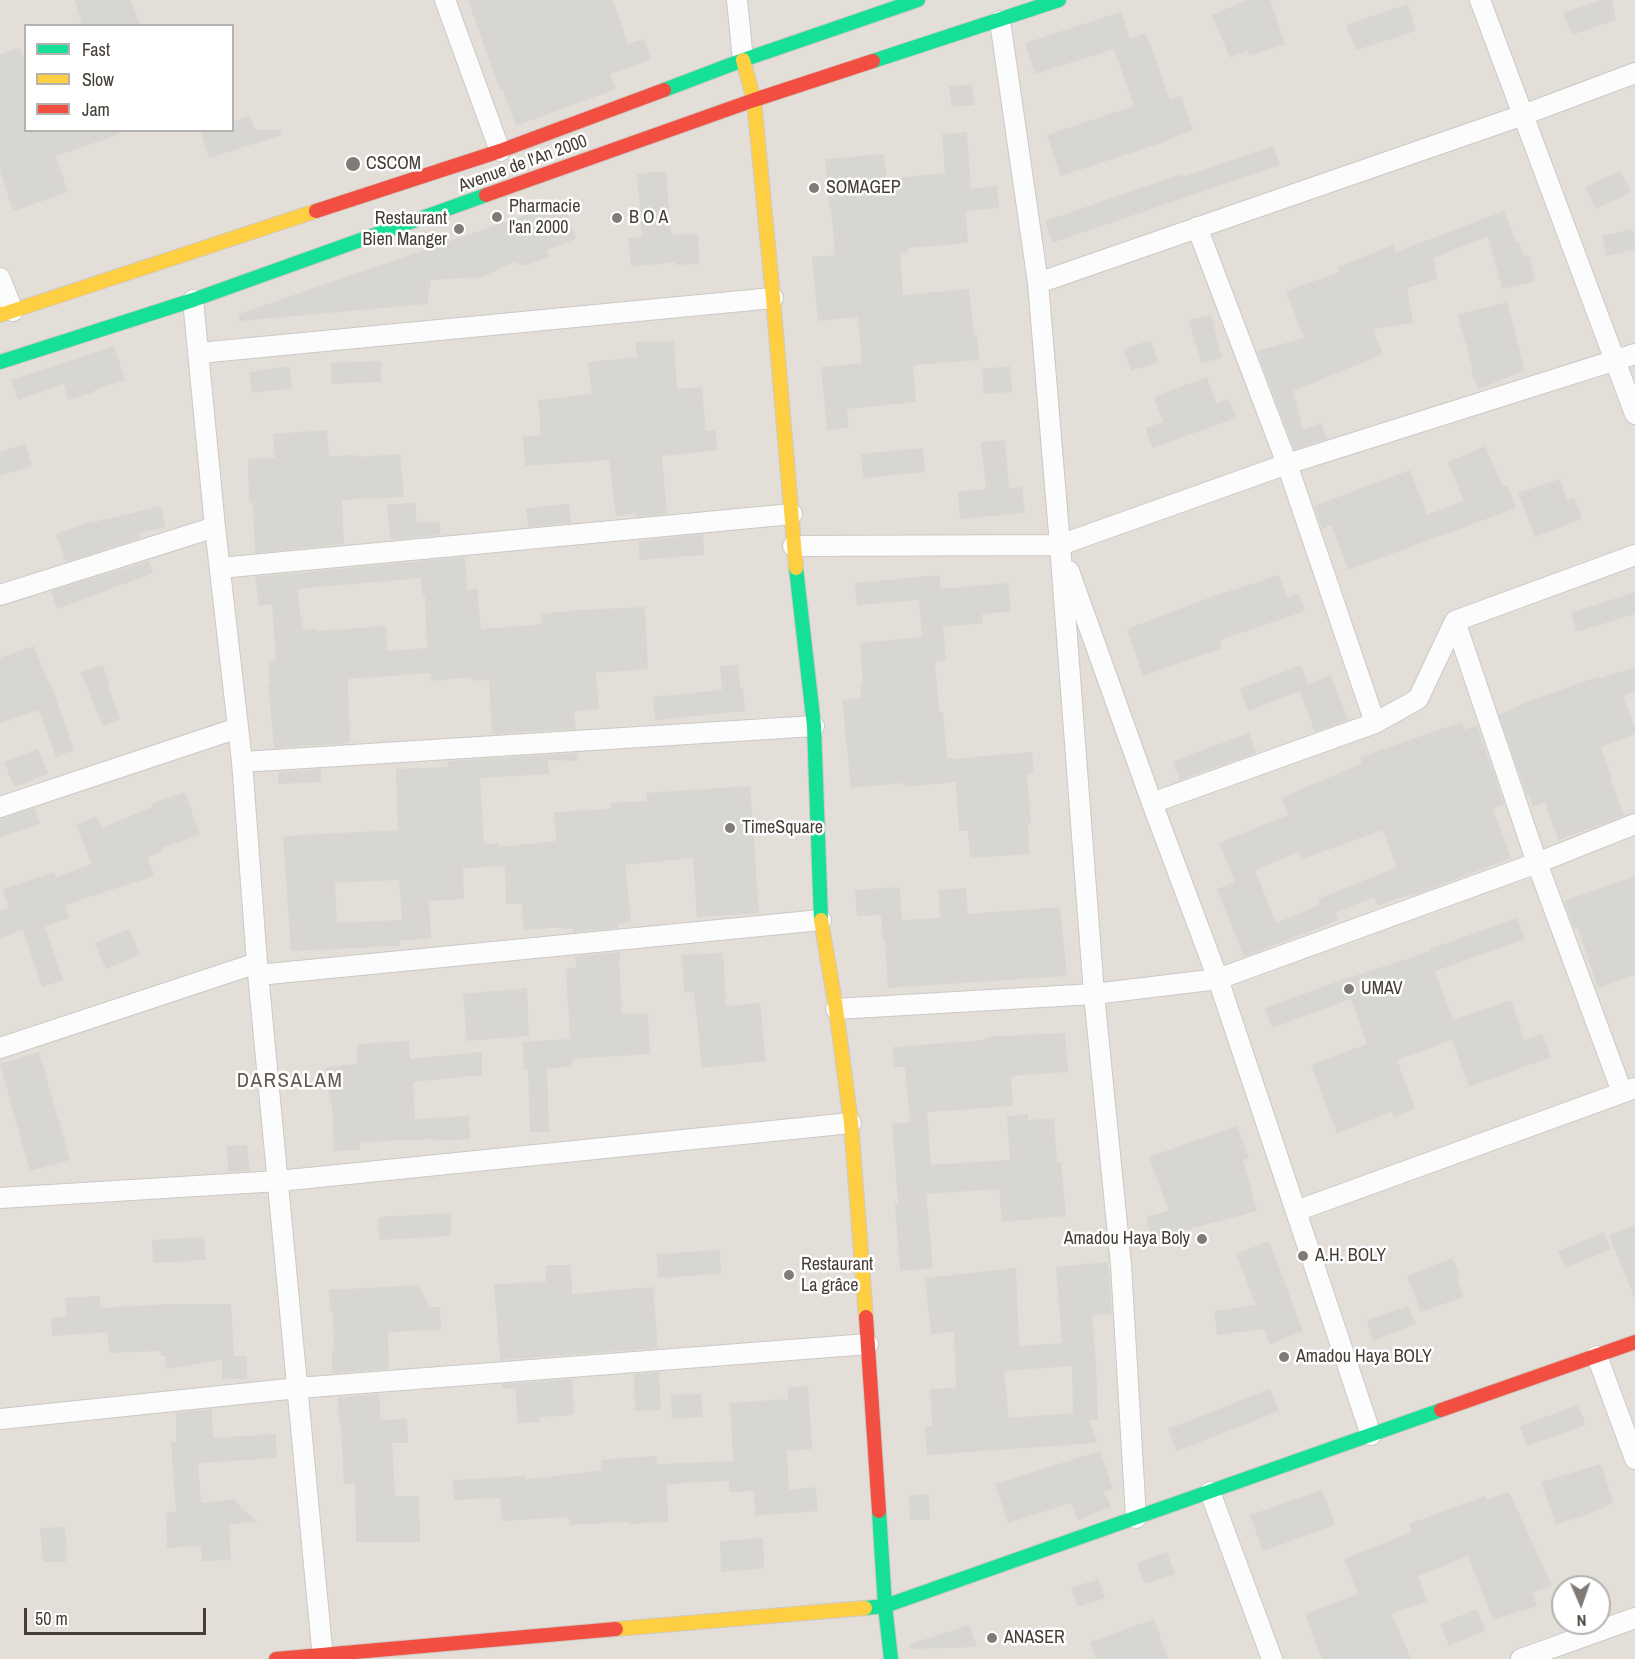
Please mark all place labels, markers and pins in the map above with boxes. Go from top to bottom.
place label: CSCOM [366,153,421,175]
marker: CSCOM [344,155,362,173]
place label: SOMAGEP [826,177,901,199]
marker: SOMAGEP [807,181,821,195]
place label: Pharmacie l'an 2000 [509,196,580,238]
place label: B O A [629,207,668,229]
place label: Restaurant Bien Manger [362,208,447,250]
marker: Pharmacie l'an 2000 [490,210,504,224]
marker: B O A [610,211,624,225]
marker: Restaurant Bien Manger [452,222,466,236]
place label: TimeSquare [742,817,823,839]
marker: TimeSquare [723,821,737,835]
place label: UMAV [1361,978,1403,1000]
marker: UMAV [1342,982,1356,996]
place label: Amadou Haya Boly [1064,1228,1190,1250]
marker: Amadou Haya Boly [1195,1232,1209,1246]
place label: A.H. BOLY [1315,1245,1386,1267]
marker: A.H. BOLY [1296,1249,1310,1263]
place label: Restaurant La grâce [801,1254,873,1296]
marker: Restaurant La grâce [782,1268,796,1282]
place label: Amadou Haya BOLY [1296,1346,1432,1368]
marker: Amadou Haya BOLY [1277,1350,1291,1364]
place label: ANASER [1004,1627,1065,1649]
marker: ANASER [985,1631,999,1645]

